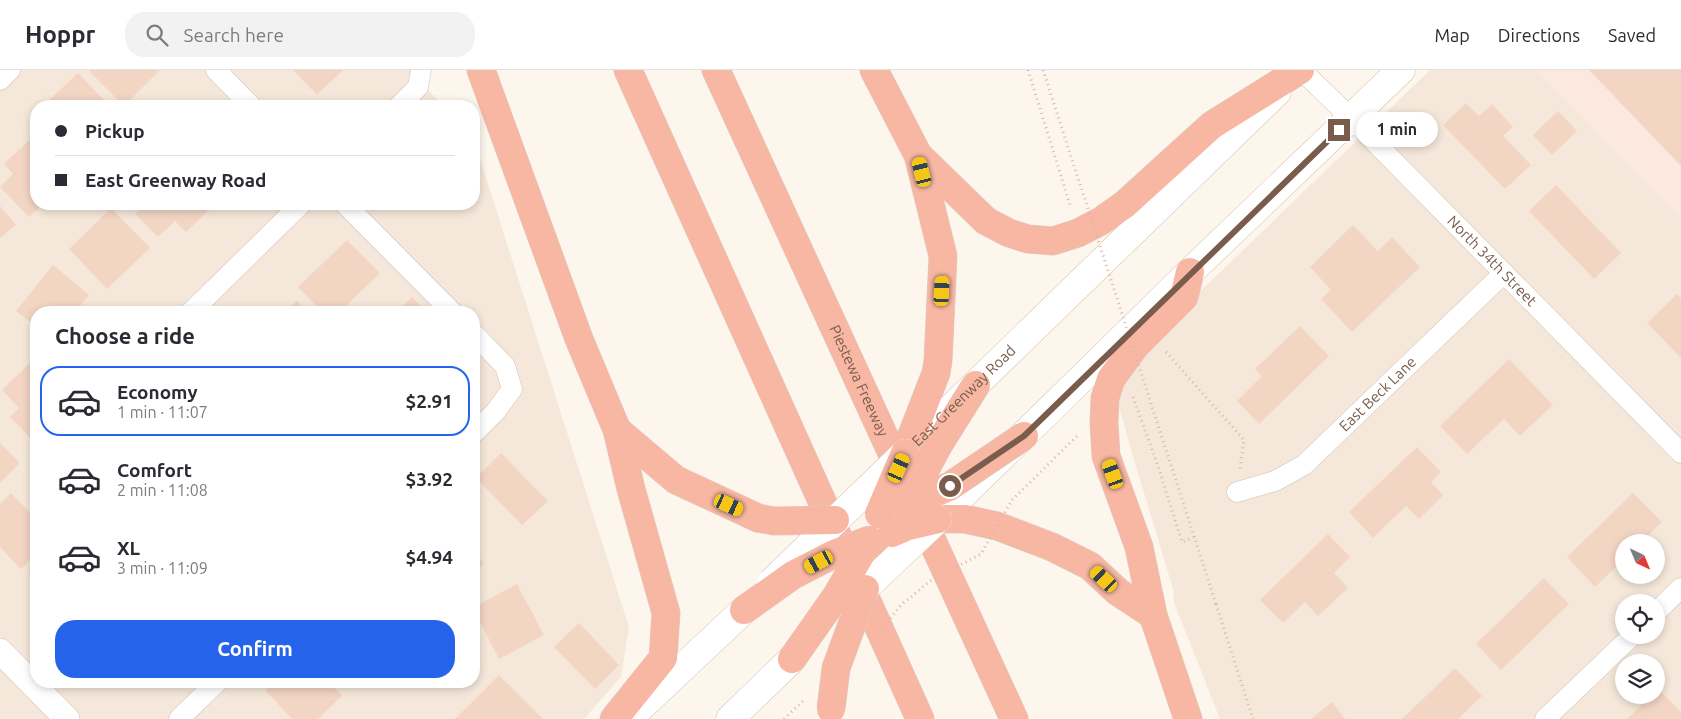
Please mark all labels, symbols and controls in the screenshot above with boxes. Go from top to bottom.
search box [125,12,475,57]
text: Hoppr [25,21,95,48]
icon: search [143,21,171,49]
text: Search here [183,24,284,46]
text: Map [1434,25,1470,45]
text: Directions [1498,25,1580,45]
text: Saved [1608,25,1656,45]
callout: 1 min [1356,112,1439,148]
route end [1328,119,1350,141]
text: Pickup [85,120,145,142]
text: 1 min [1377,120,1417,138]
car [911,156,932,188]
text: East Greenway Road [85,169,266,191]
street label: North 34th Street [1444,212,1540,309]
car [933,276,950,306]
street label: Piestewa Freeway [826,322,892,439]
text: Choose a ride [55,323,195,348]
street label: East Greenway Road [908,342,1019,449]
street label: East Beck Lane [1335,353,1419,435]
icon: car [57,379,102,424]
text: Economy [117,381,198,403]
text: $2.91 [405,390,453,412]
text: 1 min · 11:07 [117,403,208,421]
car [886,451,911,485]
icon: car [57,457,102,502]
car [1100,457,1125,491]
text: Comfort [117,459,192,481]
text: $3.92 [405,468,453,490]
route start [939,475,961,497]
text: 2 min · 11:08 [117,481,208,499]
car [712,492,745,518]
north arrow [1615,534,1665,584]
map controls [1615,534,1665,704]
icon: car [57,535,102,580]
text: XL [117,537,140,559]
text: $4.94 [405,546,453,568]
car [802,548,835,576]
text: 3 min · 11:09 [117,559,208,577]
car [1087,563,1120,595]
button: locate [1615,594,1665,644]
button: Confirm [55,620,455,678]
button: layers [1615,654,1665,704]

